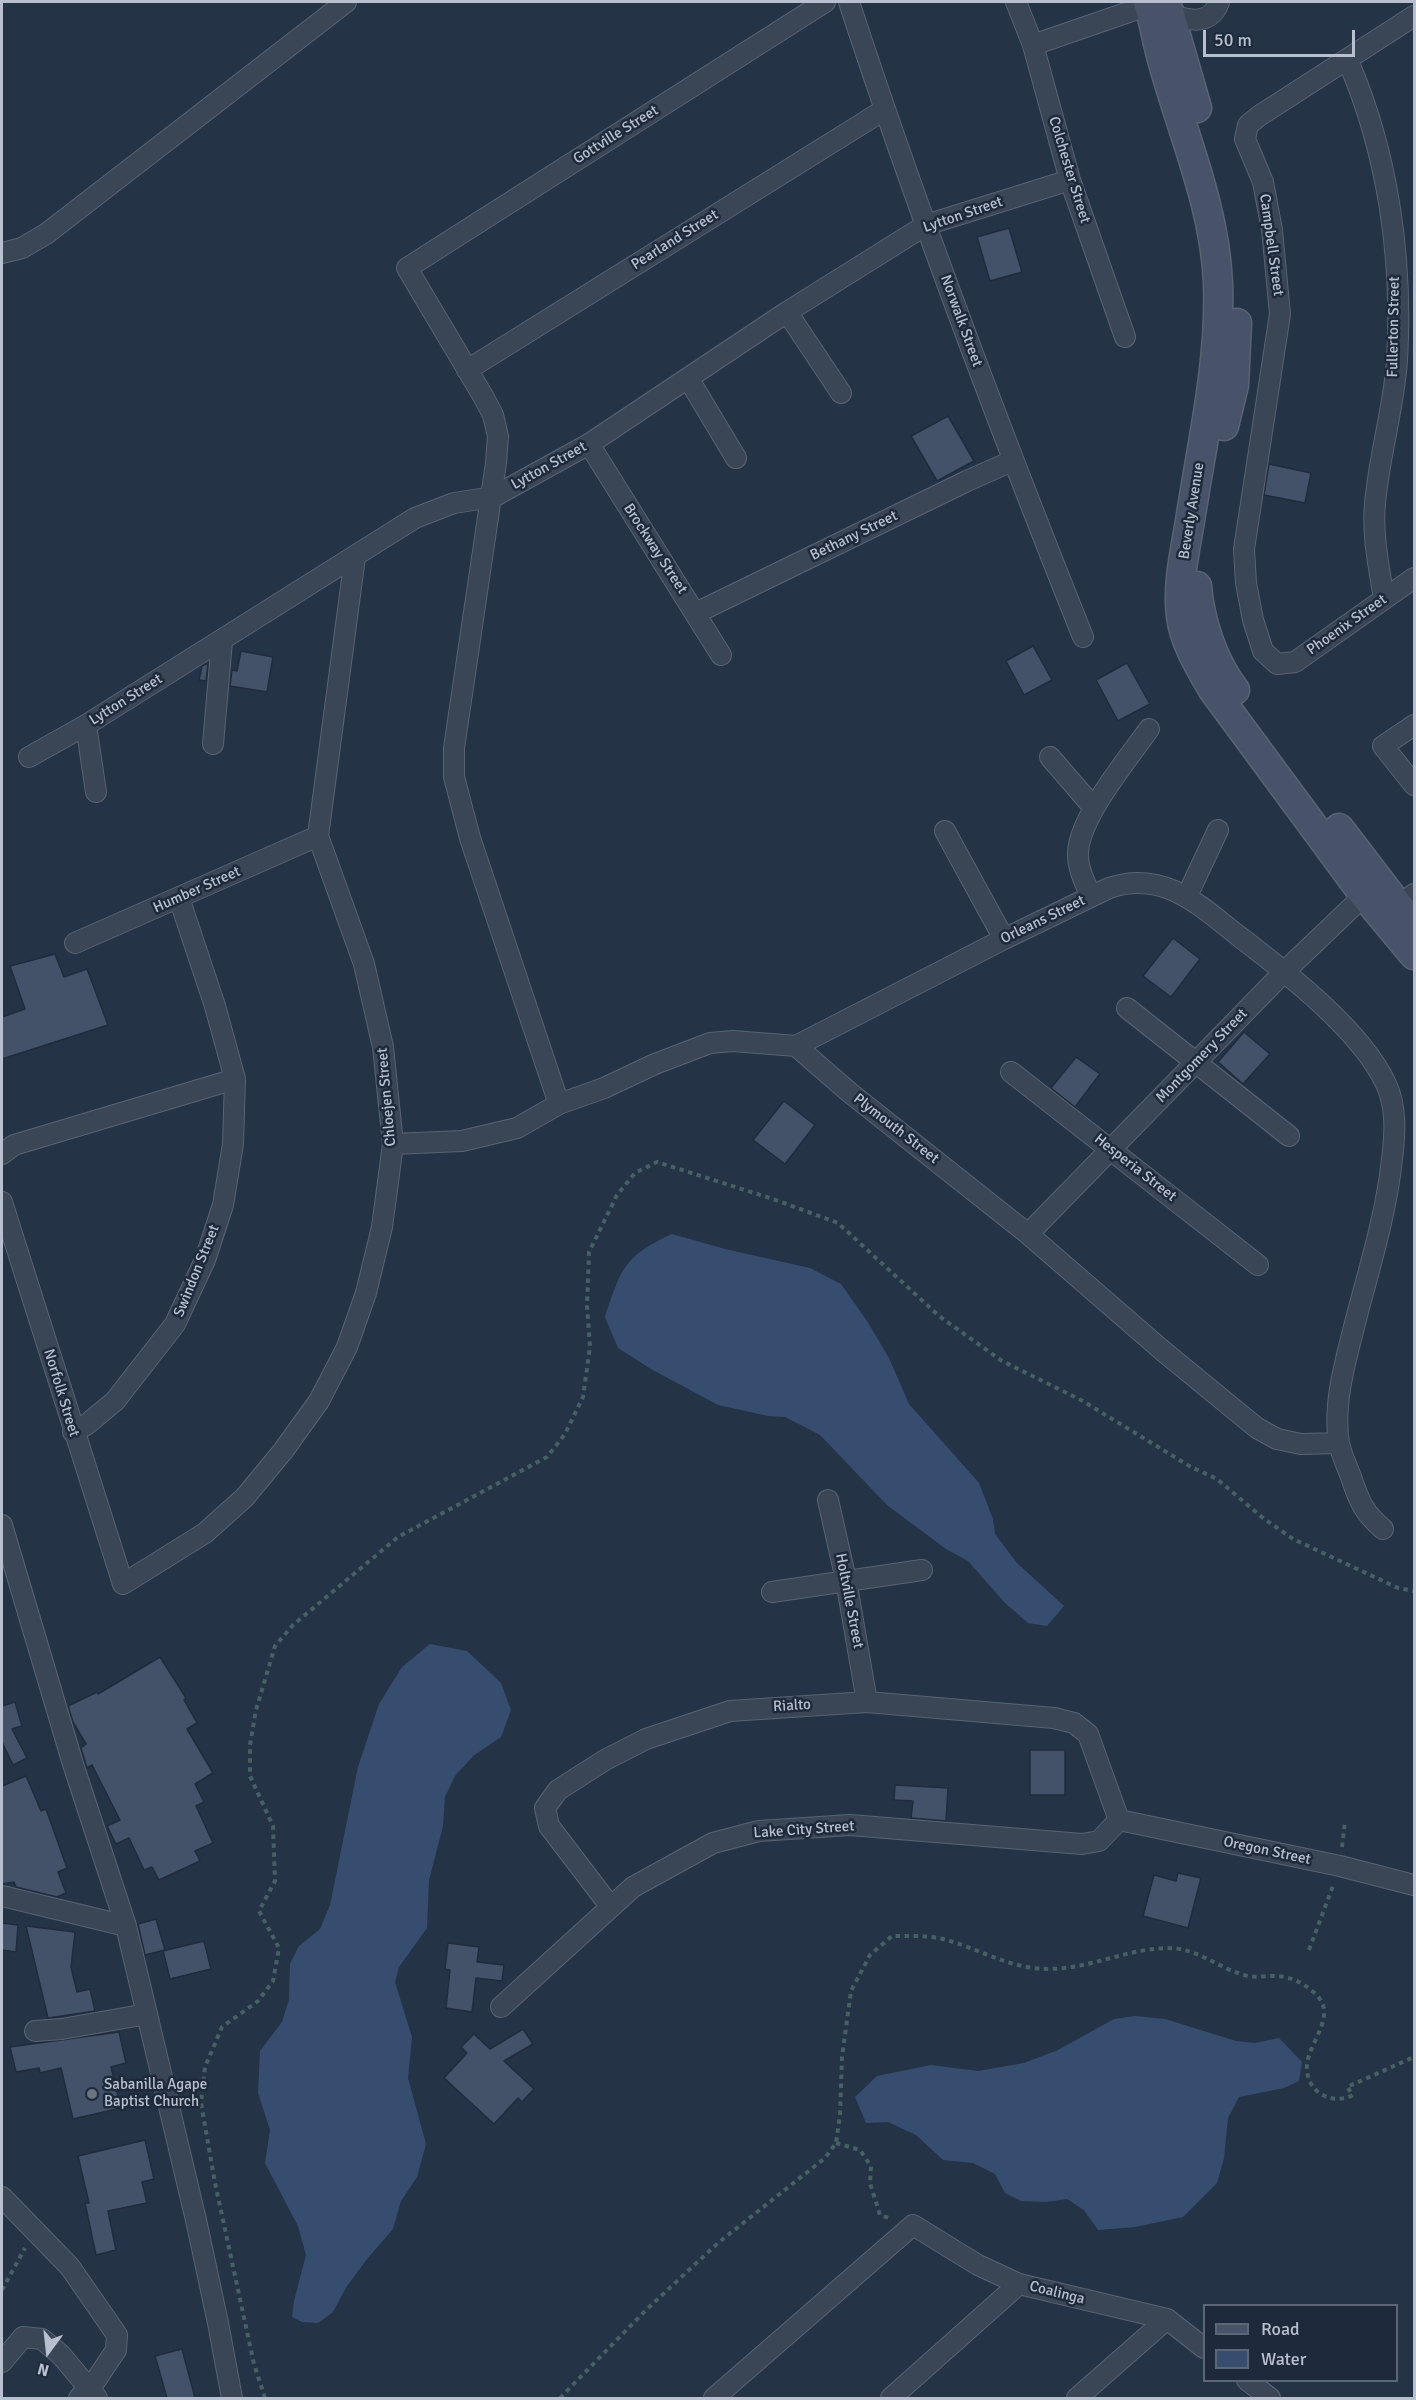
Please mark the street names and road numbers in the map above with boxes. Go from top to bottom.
street label: Gottville Street [570,102,662,168]
street label: Colchester Street [1044,114,1094,226]
street label: Lytton Street [921,193,1005,237]
street label: Campbell Street [1255,193,1287,297]
street label: Pearland Street [628,206,722,274]
street label: Norwalk Street [936,273,986,369]
street label: Fullerton Street [1384,276,1404,378]
street label: Lytton Street [508,438,590,494]
street label: Beverly Avenue [1175,461,1209,561]
street label: Brockway Street [619,500,691,598]
street label: Bethany Street [807,507,901,565]
street label: Phoenix Street [1304,591,1390,659]
street label: Lytton Street [86,670,166,730]
street label: Humber Street [151,863,243,917]
street label: Orleans Street [998,892,1088,948]
street label: Montgomery Street [1153,1005,1251,1107]
street label: Chloejen Street [374,1047,400,1147]
street label: Plymouth Street [850,1090,942,1168]
street label: Hesperia Street [1090,1130,1180,1206]
street label: Swindon Street [170,1222,224,1320]
street label: Norfolk Street [39,1347,83,1439]
street label: Holtville Street [831,1552,867,1650]
street label: Rialto [773,1696,811,1716]
street label: Lake City Street [753,1817,855,1843]
street label: Oregon Street [1222,1833,1312,1869]
street label: Coalinga [1027,2277,1087,2309]

